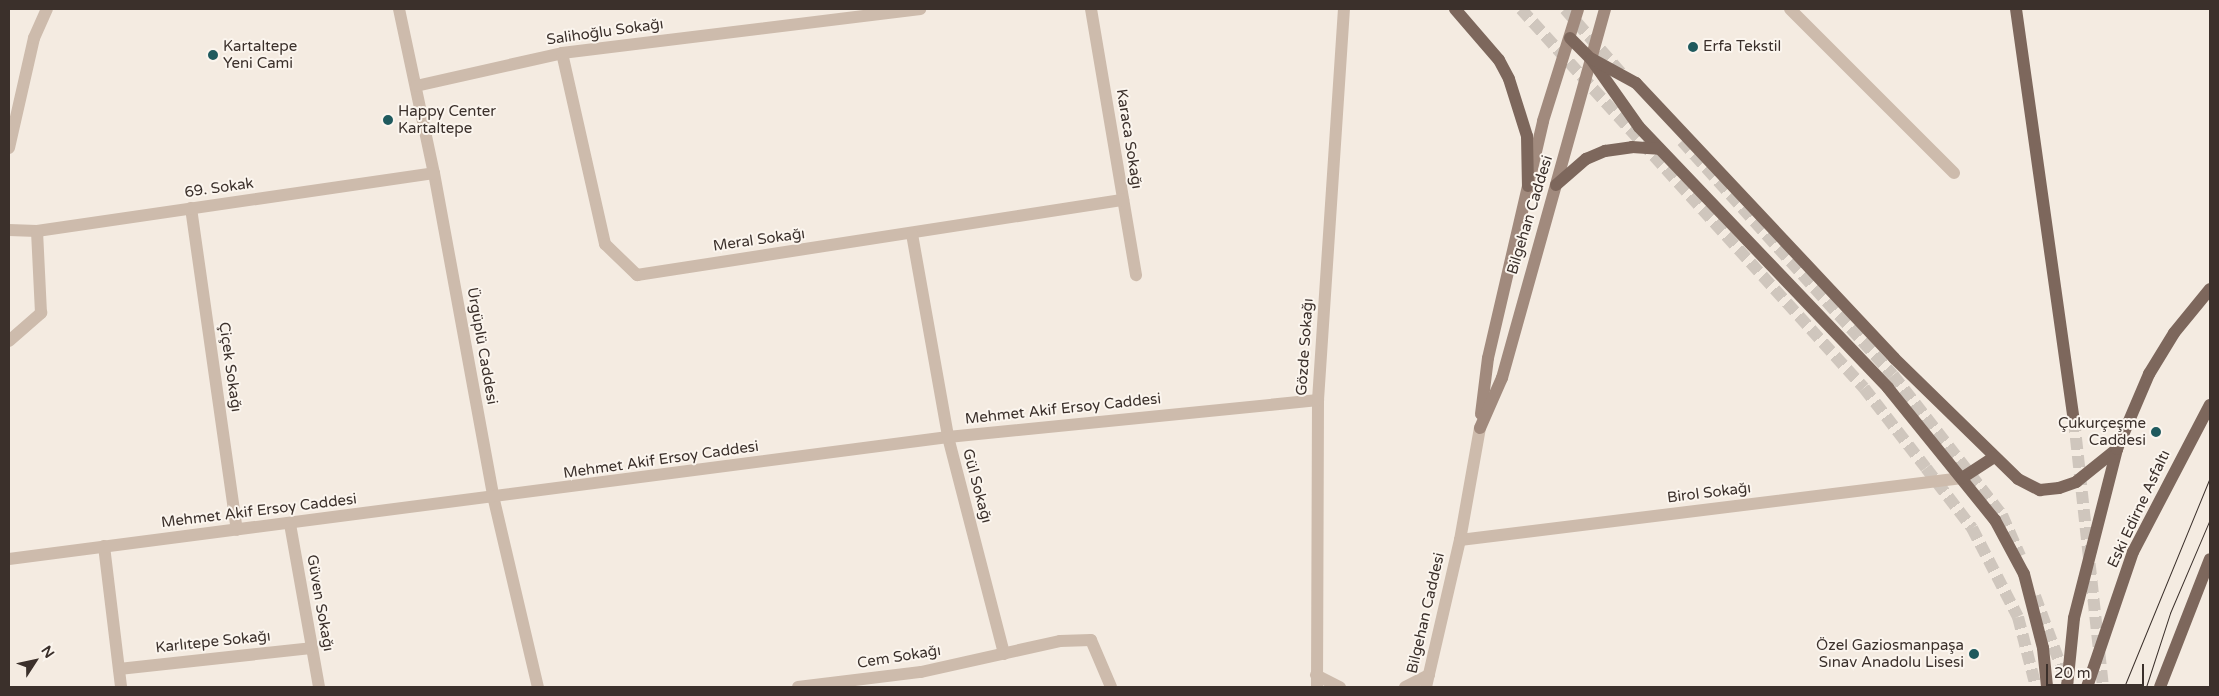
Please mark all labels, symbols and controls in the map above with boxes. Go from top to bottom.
street label: Salihoğlu Sokağı [545,15,665,49]
place label: Kartaltepe Yeni Cami [223,37,297,72]
place label: Erfa Tekstil [1703,38,1781,56]
marker: Erfa Tekstil [1687,41,1699,53]
marker: Kartaltepe Yeni Cami [207,49,219,61]
street label: Karaca Sokağı [1112,88,1146,190]
place label: Happy Center Kartaltepe [398,102,496,137]
marker: Happy Center Kartaltepe [382,114,394,126]
street label: Bilgehan Caddesi [1503,153,1557,277]
street label: 69. Sokak [183,174,255,202]
street label: Meral Sokağı [712,225,806,255]
street label: Ürgüplü Caddesi [463,286,501,406]
street label: Gözde Sokağı [1293,298,1317,396]
street label: Çiçek Sokağı [215,321,245,413]
street label: Mehmet Akif Ersoy Caddesi [964,390,1162,428]
place label: Çukurçeşme Caddesi [2058,414,2146,449]
marker: Çukurçeşme Caddesi [2150,426,2162,438]
street label: Mehmet Akif Ersoy Caddesi [562,437,760,483]
street label: Gül Sokağı [958,447,996,525]
street label: Eski Edirne Asfaltı [2104,447,2174,571]
street label: Birol Sokağı [1666,479,1752,507]
street label: Mehmet Akif Ersoy Caddesi [160,490,358,532]
street label: Bilgehan Caddesi [1403,551,1449,675]
street label: Güven Sokağı [303,553,337,653]
street label: Karlıtepe Sokağı [155,627,271,657]
north arrow [10,636,60,686]
place label: Özel Gaziosmanpaşa Sınav Anadolu Lisesi [1816,636,1964,671]
street label: Cem Sokağı [856,642,942,672]
text: N [38,643,58,662]
marker: Özel Gaziosmanpaşa Sınav Anadolu Lisesi [1968,648,1980,660]
scale bar [2049,654,2146,686]
text: 20 m [2054,664,2091,682]

